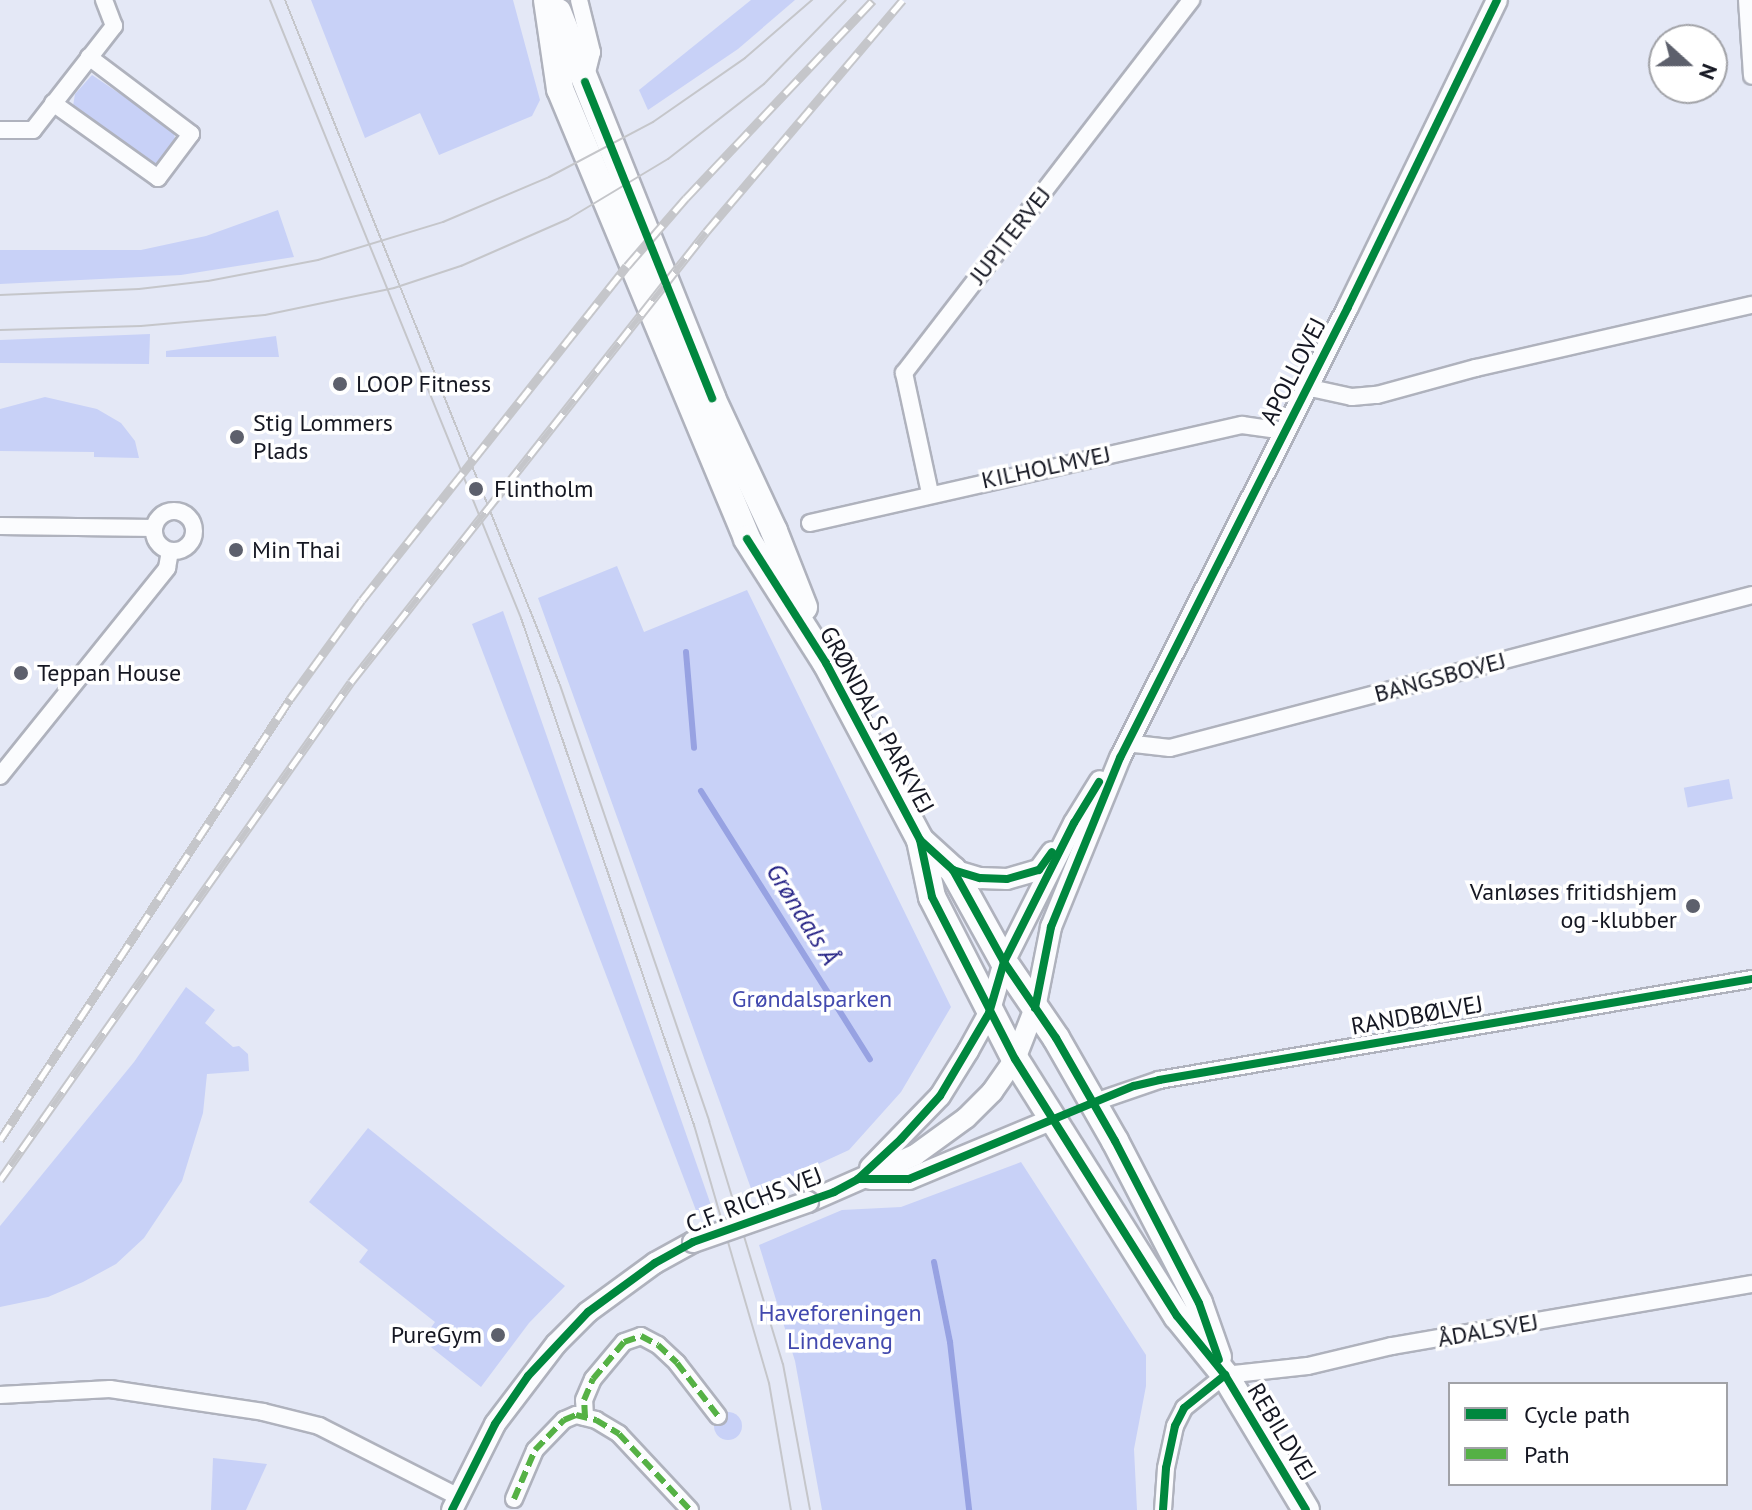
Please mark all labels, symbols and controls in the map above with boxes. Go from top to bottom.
north arrow [1648,24,1728,104]
text: N [1693,60,1724,84]
street label: JUPITERVEJ [963,180,1057,290]
street label: APOLLOVEJ [1254,313,1332,429]
place label: LOOP Fitness [356,370,492,398]
marker: LOOP Fitness [331,375,349,393]
place label: Stig Lommers Plads [253,409,393,465]
marker: Stig Lommers Plads [228,428,246,446]
street label: KILHOLMVEJ [979,439,1113,495]
place label: Flintholm [494,475,594,503]
marker: Flintholm [465,478,487,500]
place label: Min Thai [252,536,342,564]
marker: Min Thai [227,541,245,559]
street label: GRØNDALS PARKVEJ [814,621,940,819]
street label: BANGSBOVEJ [1371,646,1509,708]
place label: Teppan House [37,659,181,687]
marker: Teppan House [12,664,30,682]
water label: Grøndals Å [759,857,847,971]
place label: Vanløses fritidshjem og -klubber [1470,878,1677,934]
marker: Vanløses fritidshjem og -klubber [1684,897,1702,915]
park label: Grøndalsparken [732,985,892,1013]
street label: RANDBØLVEJ [1349,989,1485,1041]
street label: C.F. RICHS VEJ [680,1160,828,1240]
park label: Haveforeningen Lindevang [758,1299,922,1355]
street label: ÅDALSVEJ [1435,1307,1541,1353]
place label: PureGym [391,1321,482,1349]
marker: PureGym [489,1326,507,1344]
street label: REBILDVEJ [1242,1378,1322,1486]
legend [1448,1382,1728,1486]
text: Cycle path [1524,1399,1630,1430]
text: Path [1524,1439,1570,1470]

